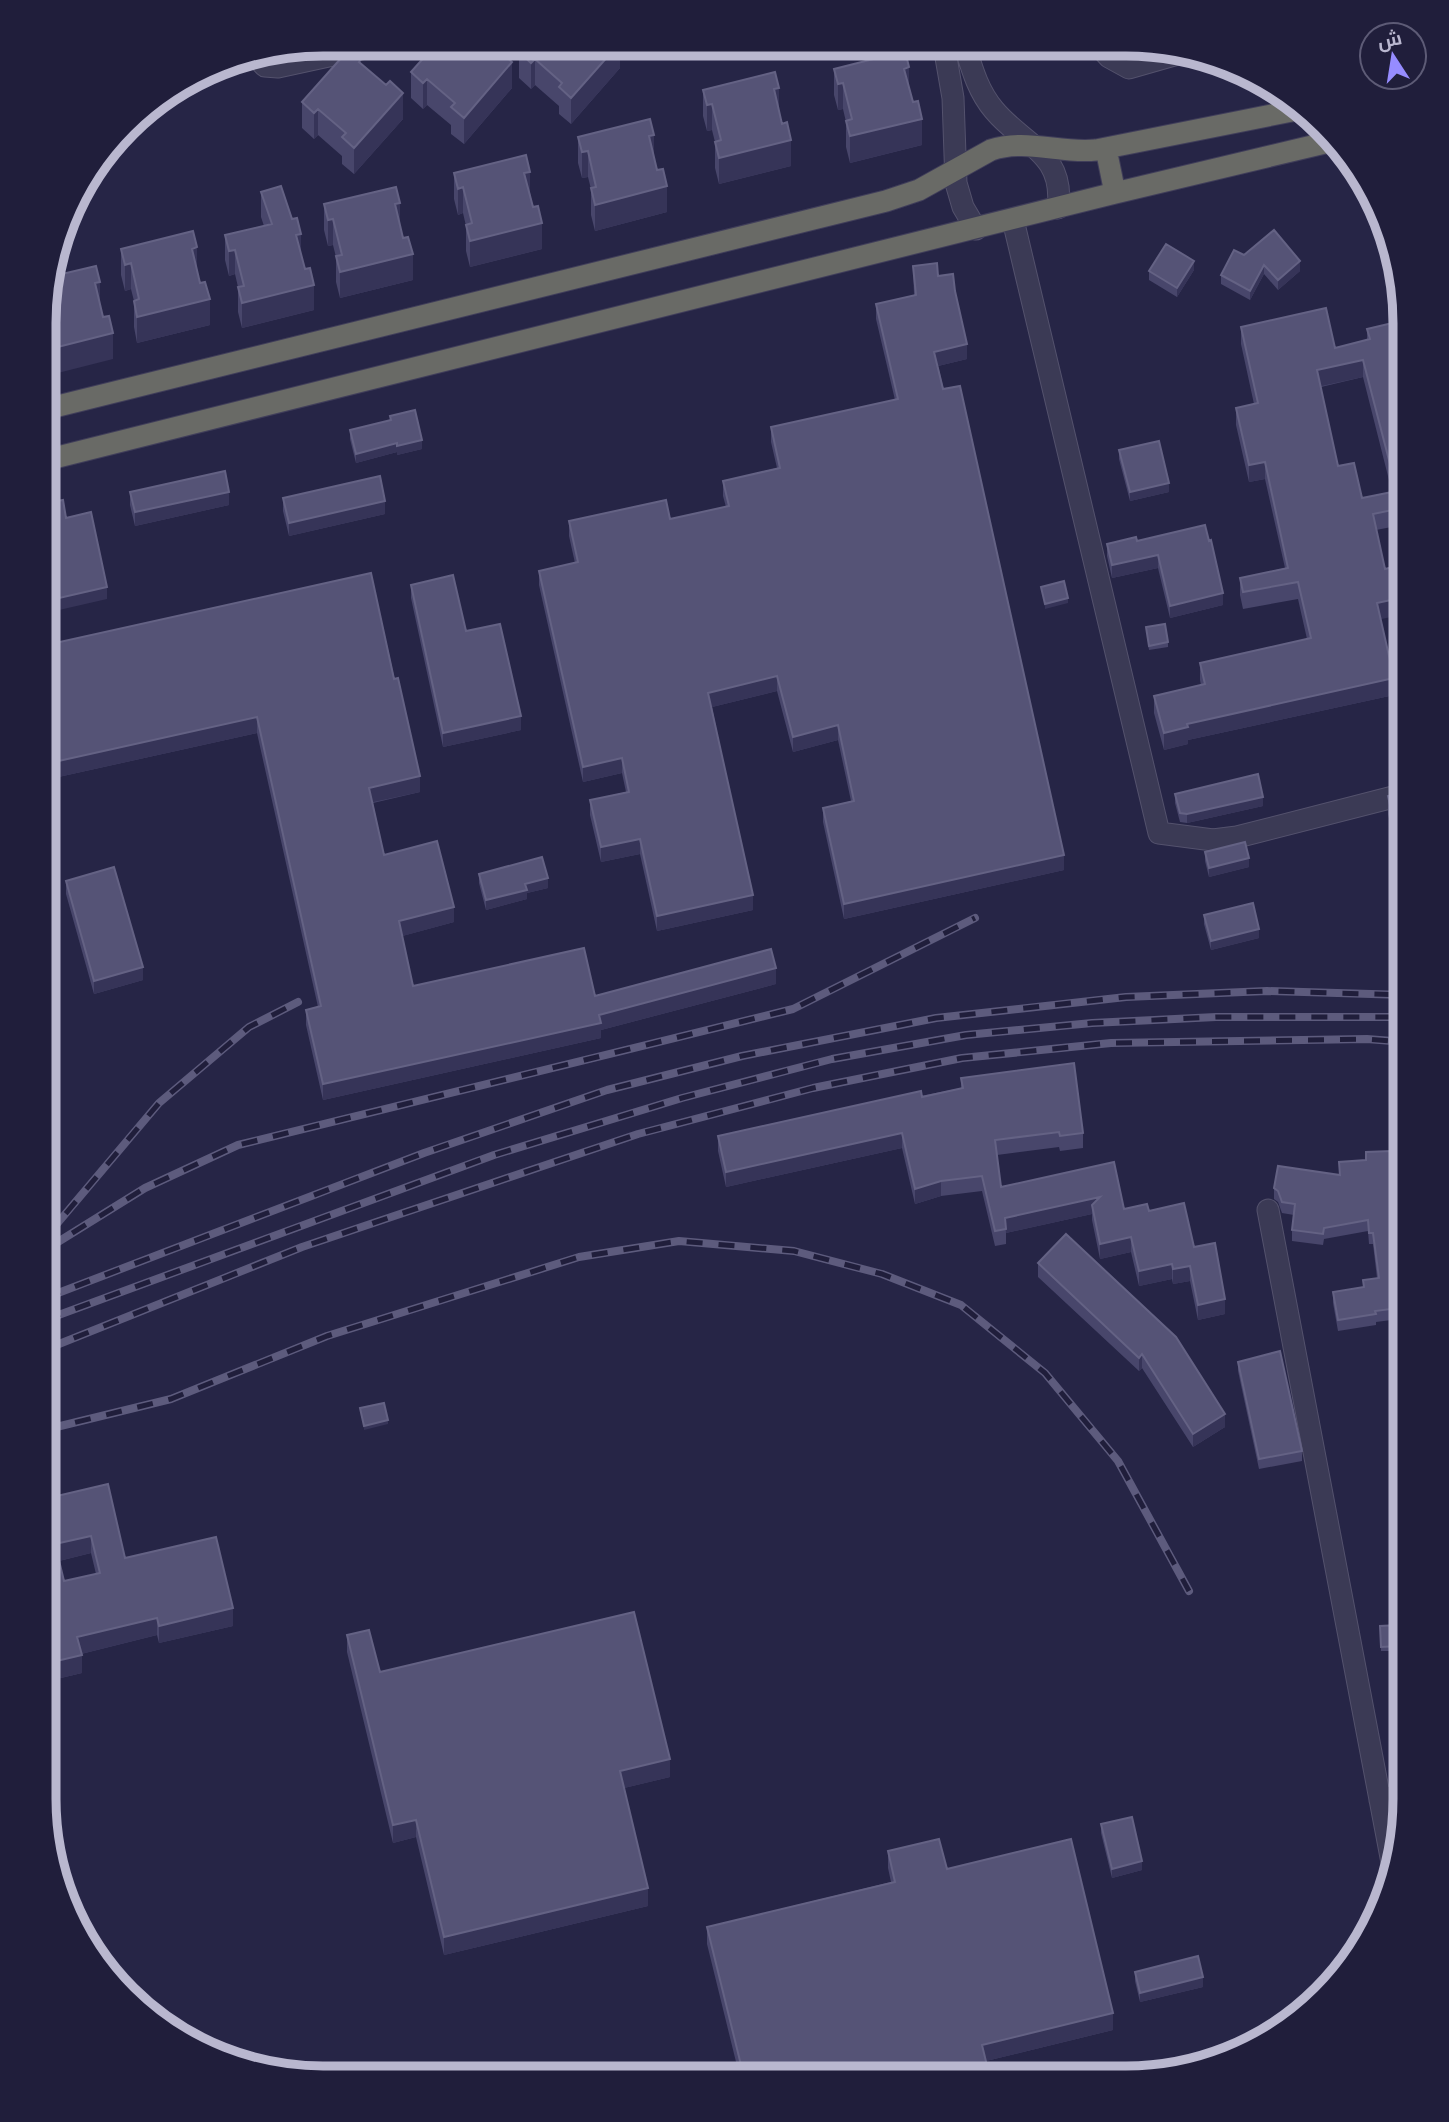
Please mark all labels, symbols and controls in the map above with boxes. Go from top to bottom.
north arrow [1358,21,1428,91]
text: ش [1375,25,1404,54]

